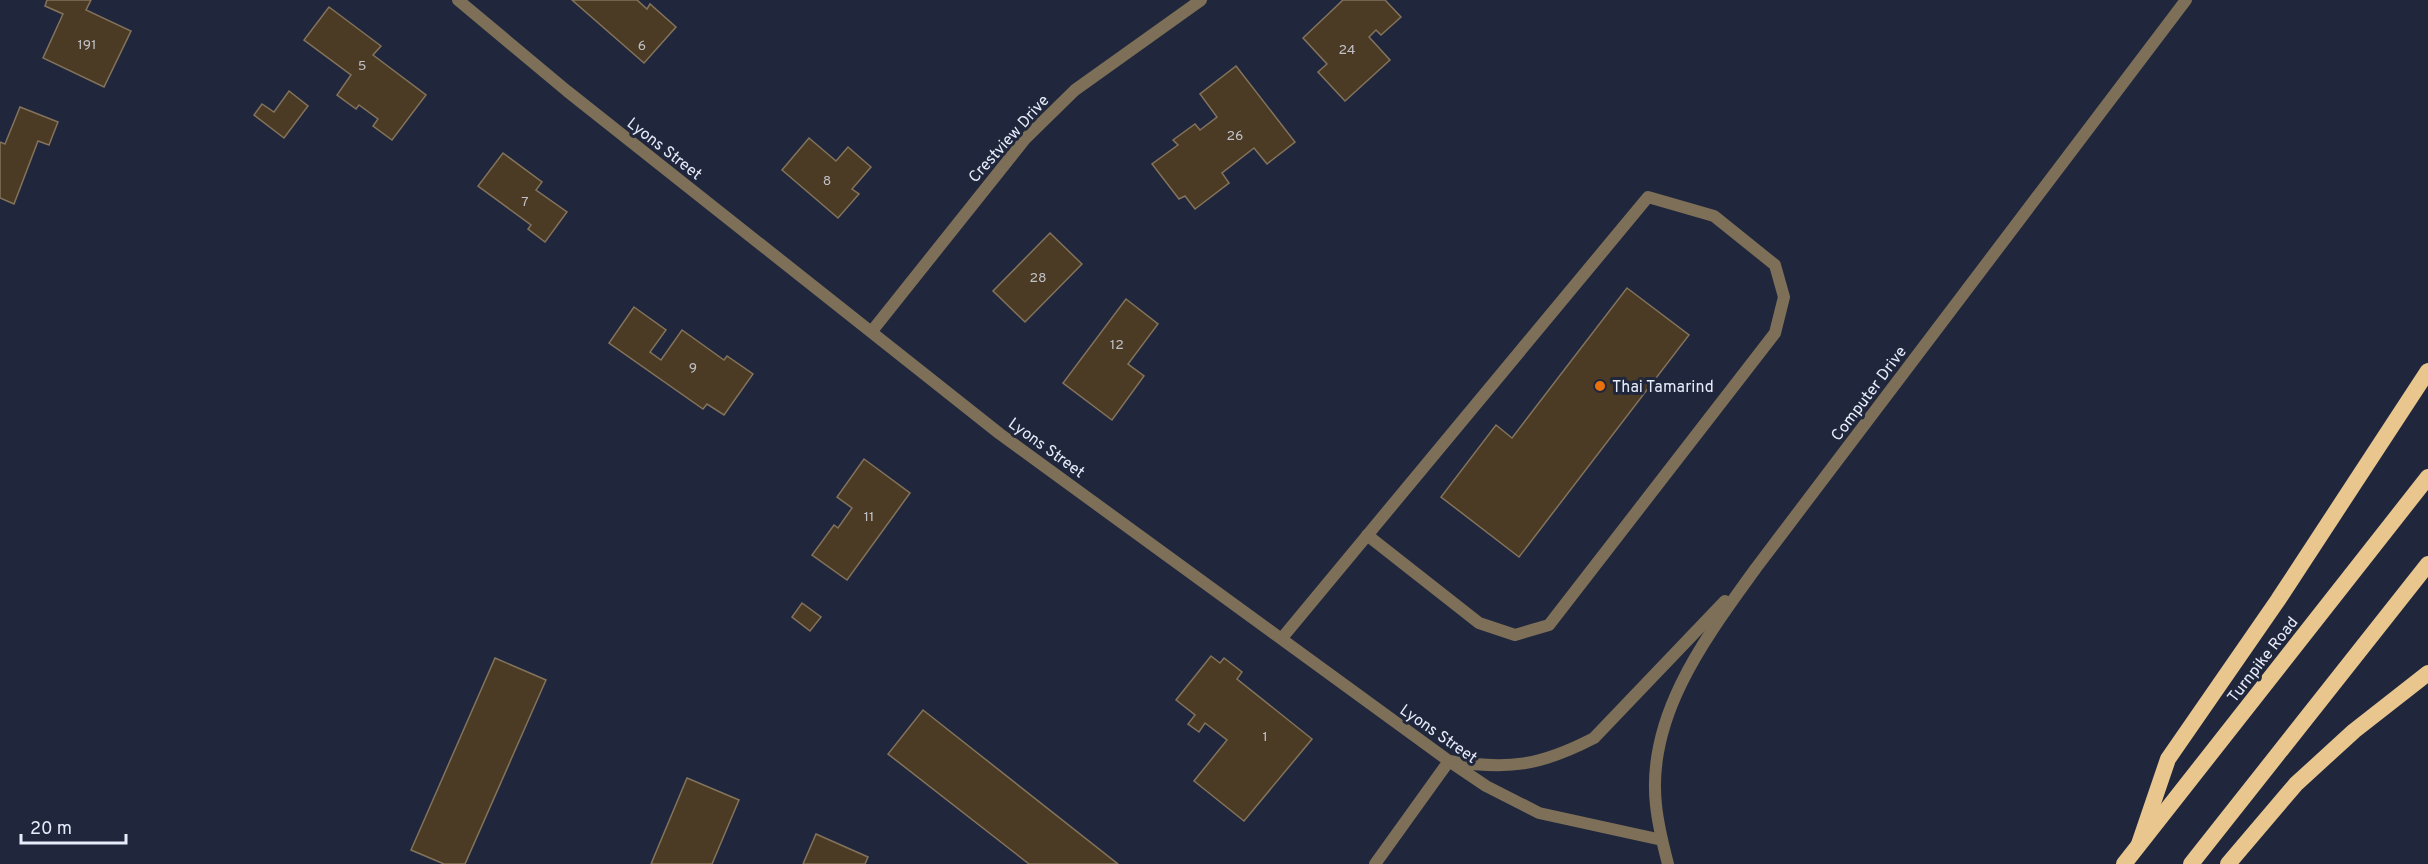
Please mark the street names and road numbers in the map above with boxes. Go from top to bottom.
street label: Crestview Drive [965,91,1054,187]
street label: Lyons Street [622,114,705,185]
street label: Computer Drive [1827,343,1912,446]
street label: Lyons Street [1004,414,1088,483]
street label: Turnpike Road [2224,613,2303,707]
street label: Lyons Street [1395,701,1480,769]

